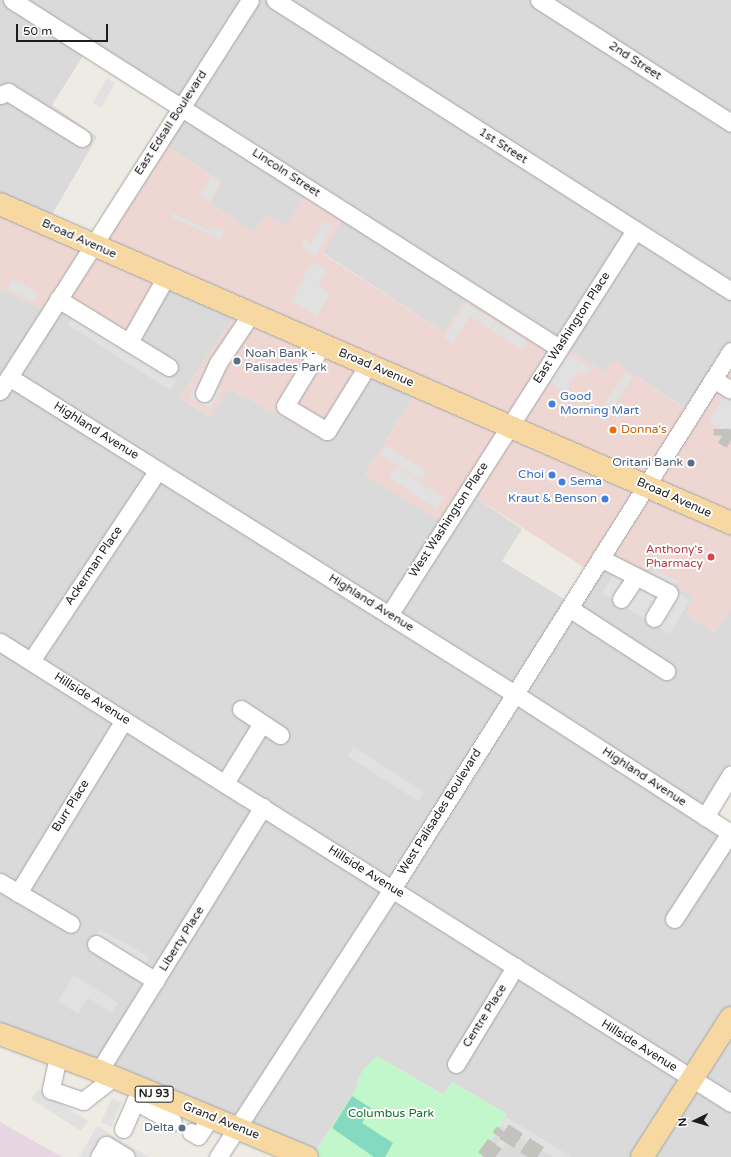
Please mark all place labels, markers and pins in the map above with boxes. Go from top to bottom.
place label: Noah Bank - Palisades Park [245,347,327,375]
marker: Noah Bank - Palisades Park [232,356,242,366]
place label: Good Morning Mart [560,390,639,418]
marker: Good Morning Mart [547,399,557,409]
place label: Donna's [621,423,667,437]
marker: Donna's [608,425,618,435]
place label: Oritani Bank [612,456,683,470]
marker: Oritani Bank [686,458,696,468]
place label: Choi [518,468,544,482]
marker: Choi [547,470,557,480]
place label: Sema [570,475,602,489]
marker: Sema [557,477,567,487]
place label: Kraut & Benson [508,492,597,506]
marker: Kraut & Benson [600,494,610,504]
place label: Anthony's Pharmacy [646,543,703,571]
marker: Anthony's Pharmacy [706,552,716,562]
place label: Delta [144,1121,174,1135]
marker: Delta [177,1123,187,1133]

